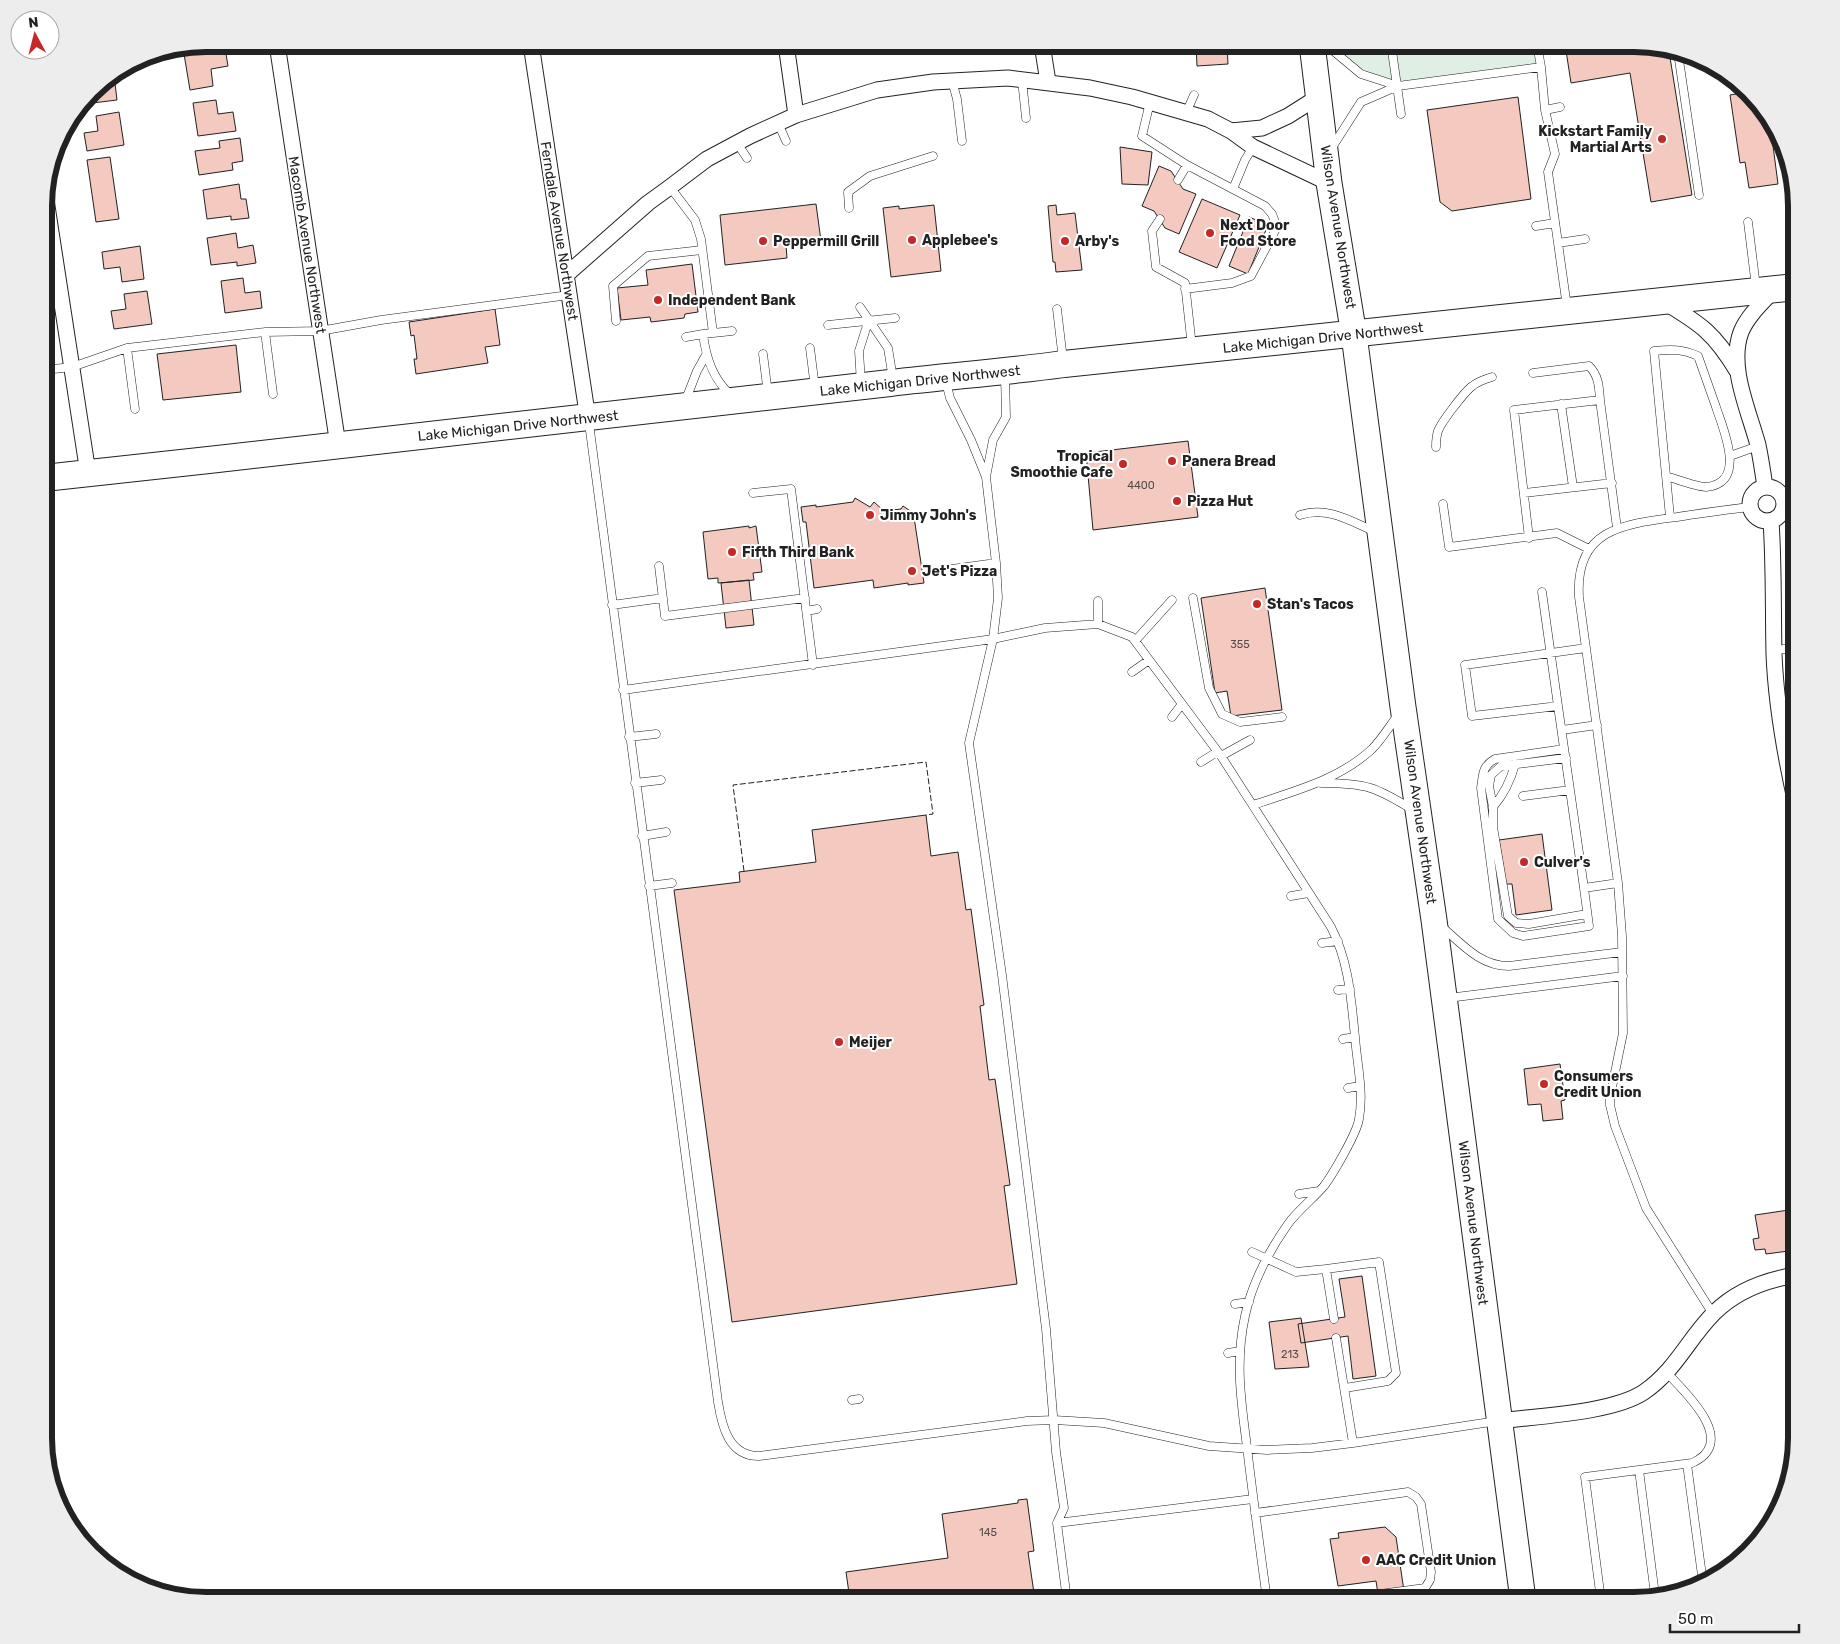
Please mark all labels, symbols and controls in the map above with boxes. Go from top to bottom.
north arrow [10,10,60,60]
text: N [27,14,40,32]
place label: Kickstart Family Martial Arts [1538,123,1653,156]
marker: Kickstart Family Martial Arts [1656,133,1668,145]
street label: Ferndale Avenue Northwest [536,140,582,322]
street label: Wilson Avenue Northwest [1317,144,1359,311]
street label: Macomb Avenue Northwest [285,155,330,335]
place label: Next Door Food Store [1220,217,1296,250]
marker: Next Door Food Store [1204,227,1216,239]
place label: Applebee's [922,232,998,249]
place label: Peppermill Grill [773,233,879,250]
place label: Arby's [1075,233,1119,250]
marker: Applebee's [906,234,918,246]
marker: Peppermill Grill [757,235,769,247]
marker: Arby's [1059,235,1071,247]
place label: Independent Bank [668,292,797,309]
marker: Independent Bank [652,294,664,306]
street label: Lake Michigan Drive Northwest [1222,319,1425,357]
street label: Lake Michigan Drive Northwest [819,362,1022,400]
street label: Lake Michigan Drive Northwest [417,407,620,445]
place label: Tropical Smoothie Cafe [1010,448,1113,481]
place label: Panera Bread [1182,453,1276,470]
marker: Panera Bread [1166,455,1178,467]
marker: Tropical Smoothie Cafe [1117,458,1129,470]
house number: 4400 [1127,479,1155,492]
place label: Pizza Hut [1187,493,1254,510]
marker: Pizza Hut [1171,495,1183,507]
place label: Jimmy John's [880,507,977,524]
marker: Jimmy John's [864,509,876,521]
place label: Fifth Third Bank [742,544,855,561]
marker: Fifth Third Bank [726,546,738,558]
place label: Jet's Pizza [922,563,997,580]
marker: Jet's Pizza [906,565,918,577]
place label: Stan's Tacos [1267,596,1354,613]
marker: Stan's Tacos [1251,598,1263,610]
house number: 355 [1230,638,1250,651]
street label: Wilson Avenue Northwest [1400,739,1440,906]
place label: Culver's [1534,854,1591,871]
marker: Culver's [1518,856,1530,868]
place label: Meijer [849,1034,892,1051]
marker: Meijer [833,1036,845,1048]
place label: Consumers Credit Union [1554,1068,1642,1101]
marker: Consumers Credit Union [1538,1078,1550,1090]
street label: Wilson Avenue Northwest [1454,1140,1492,1307]
house number: 213 [1281,1348,1299,1361]
house number: 145 [979,1526,997,1539]
place label: AAC Credit Union [1376,1552,1496,1569]
marker: AAC Credit Union [1360,1554,1372,1566]
scale bar [1670,1602,1799,1634]
text: 50 m [1678,1610,1713,1628]

